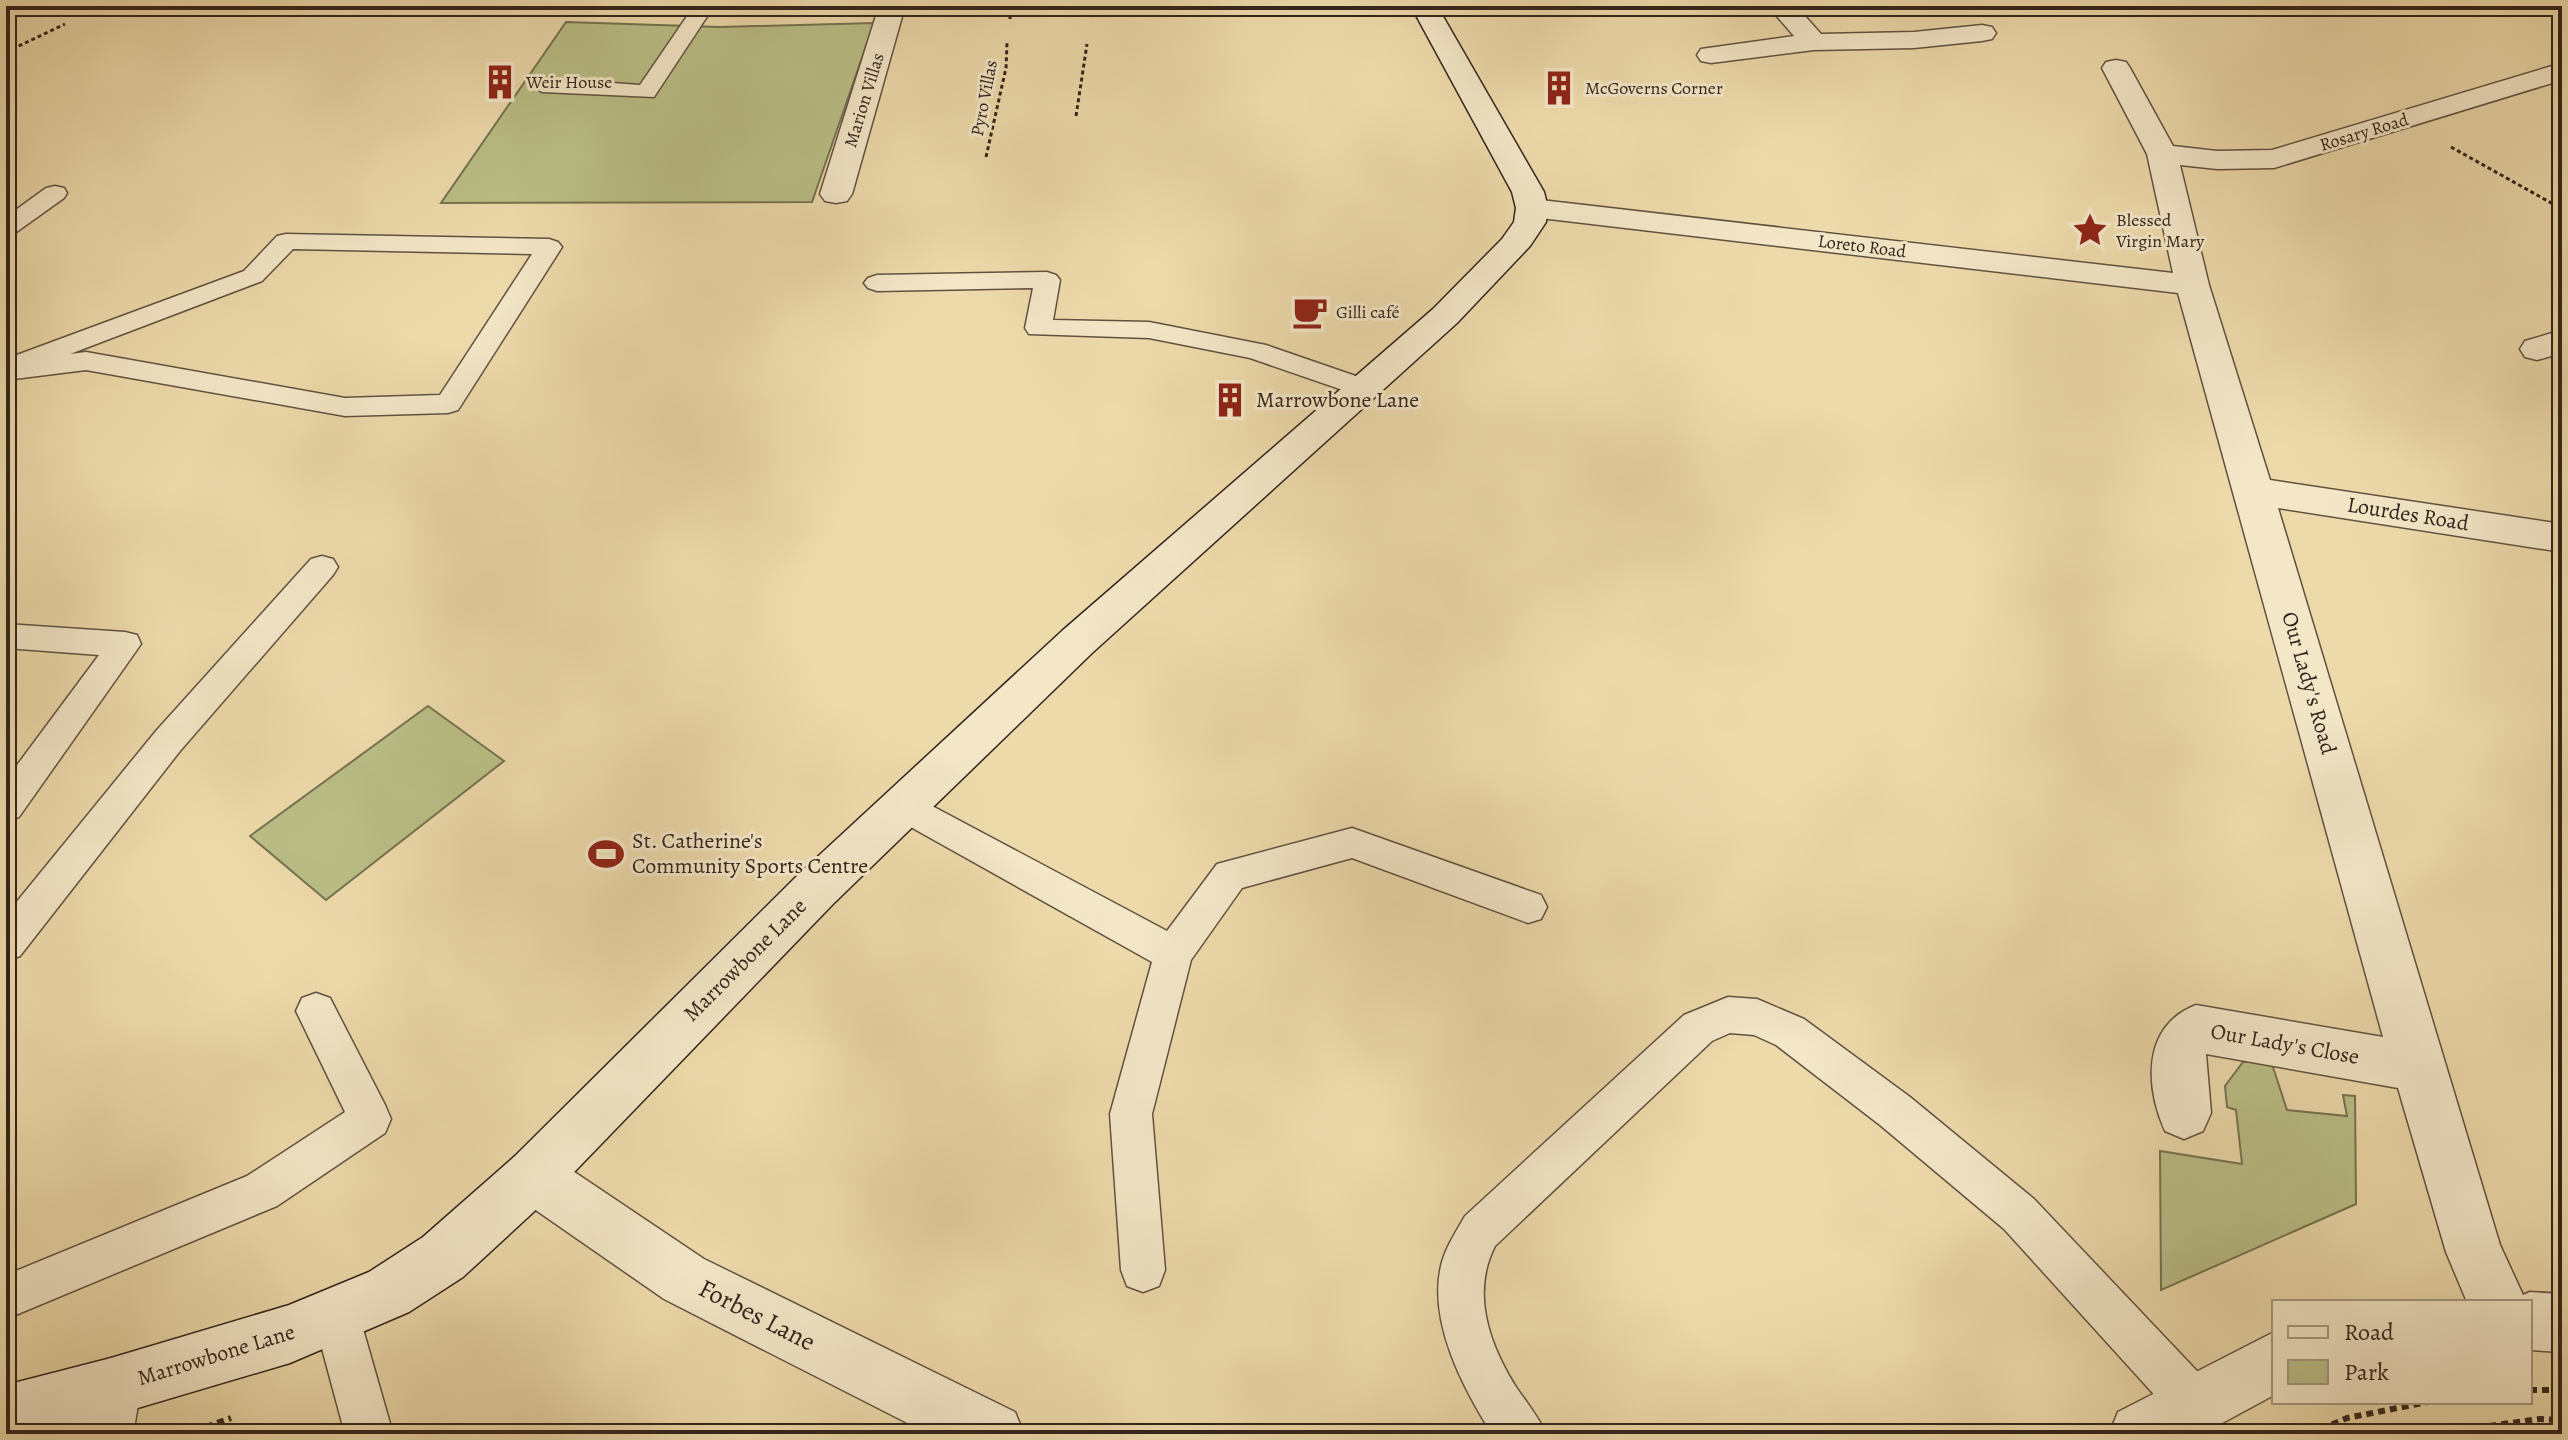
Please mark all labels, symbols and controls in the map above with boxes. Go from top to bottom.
street label: Marion Villas [838,50,890,150]
street label: Pyro Villas [965,58,1003,138]
building icon: Weir House [481,63,519,101]
building icon: McGoverns Corner [1540,69,1578,107]
place label: Weir House [525,70,612,94]
place label: McGoverns Corner [1585,76,1723,100]
street label: Rosary Road [2317,107,2411,157]
place label: Blessed Virgin Mary [2115,208,2205,253]
place icon: Blessed Virgin Mary [2071,211,2109,249]
street label: Loreto Road [1816,229,1908,263]
cafe icon: Gilli café [1291,293,1329,331]
place label: Gilli café [1336,300,1400,324]
building icon: Marrowbone Lane [1211,381,1249,419]
place label: Marrowbone Lane [1256,385,1419,415]
street label: Lourdes Road [2345,490,2471,538]
street label: Our Lady's Road [2274,608,2344,758]
place label: St. Catherine's Community Sports Centre [632,826,868,881]
sports icon: St. Catherine's Community Sports Centre [587,835,625,873]
street label: Marrowbone Lane [677,892,813,1028]
street label: Our Lady's Close [2208,1016,2362,1072]
street label: Forbes Lane [693,1271,821,1359]
legend [2272,1300,2532,1404]
text: Road [2344,1316,2394,1348]
street label: Marrowbone Lane [134,1317,298,1393]
text: Park [2344,1356,2389,1388]

